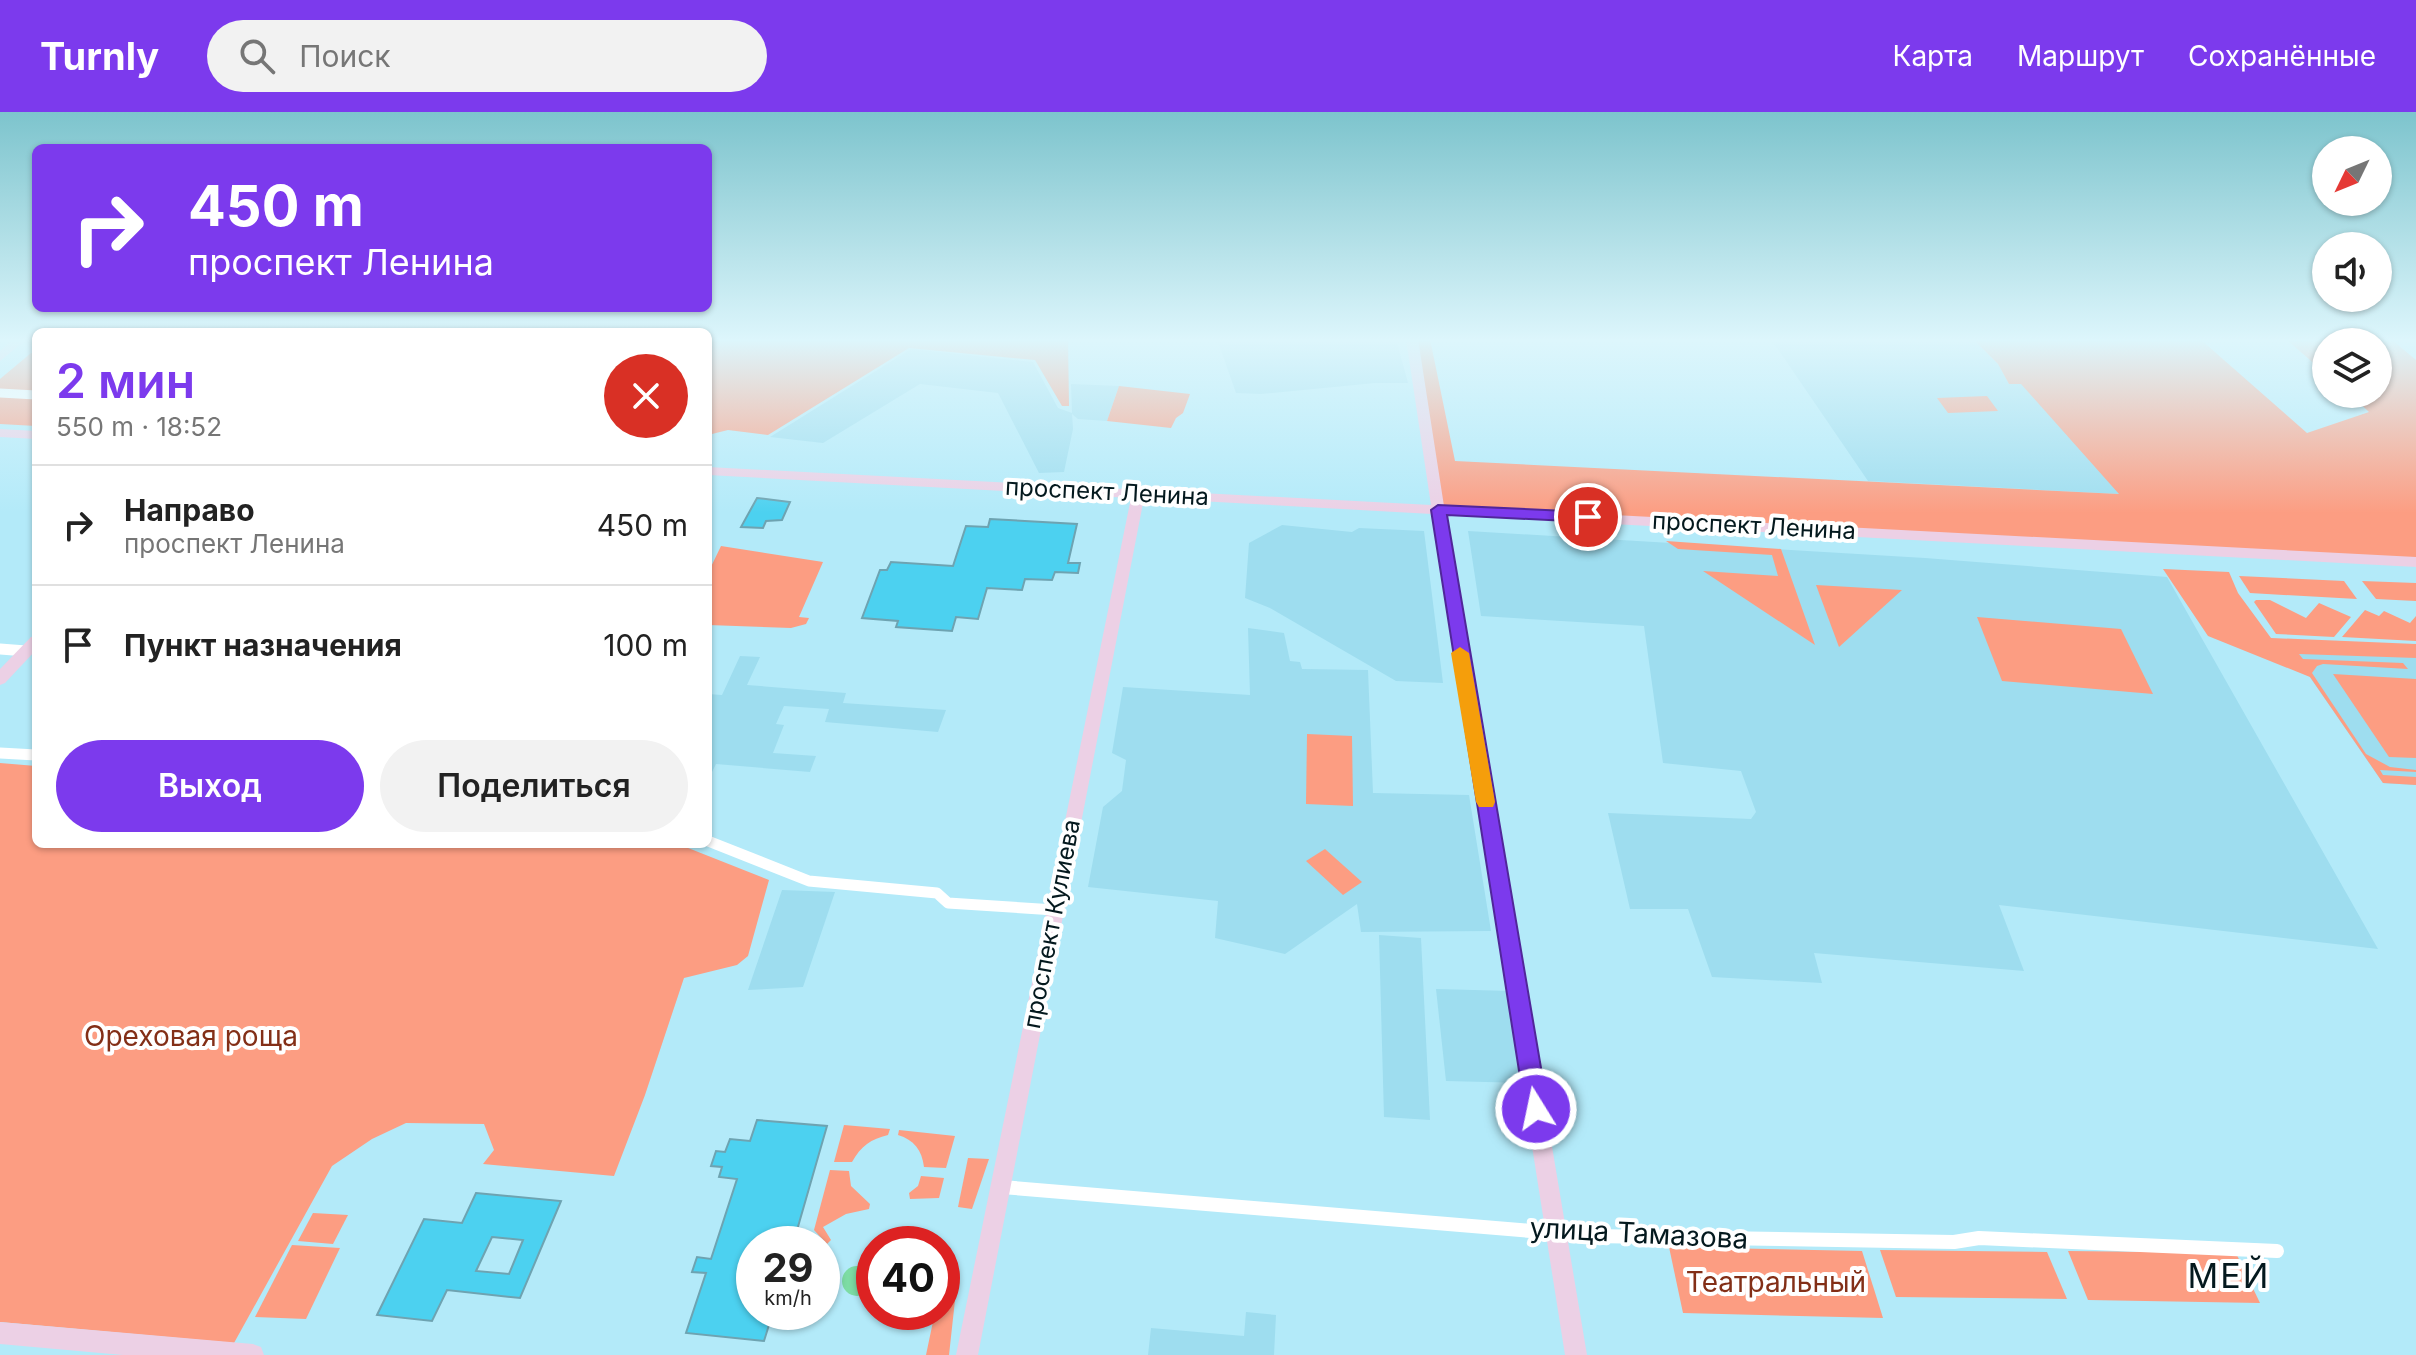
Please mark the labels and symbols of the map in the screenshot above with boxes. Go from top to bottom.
north arrow [2312,136,2392,216]
street label: проспект Ленина [1004,472,1210,511]
pin [1554,483,1622,551]
street label: проспект Ленина [1651,506,1857,545]
street label: проспект Кулиева [1017,817,1086,1031]
park label: Ореховая роща [84,1019,298,1053]
position arrow [1494,1067,1578,1151]
street label: улица Тамазова [1529,1210,1749,1256]
speed limit sign: 40 [856,1226,960,1330]
district label: МЕЙ [2188,1255,2270,1296]
park label: Театральный [1686,1265,1866,1299]

